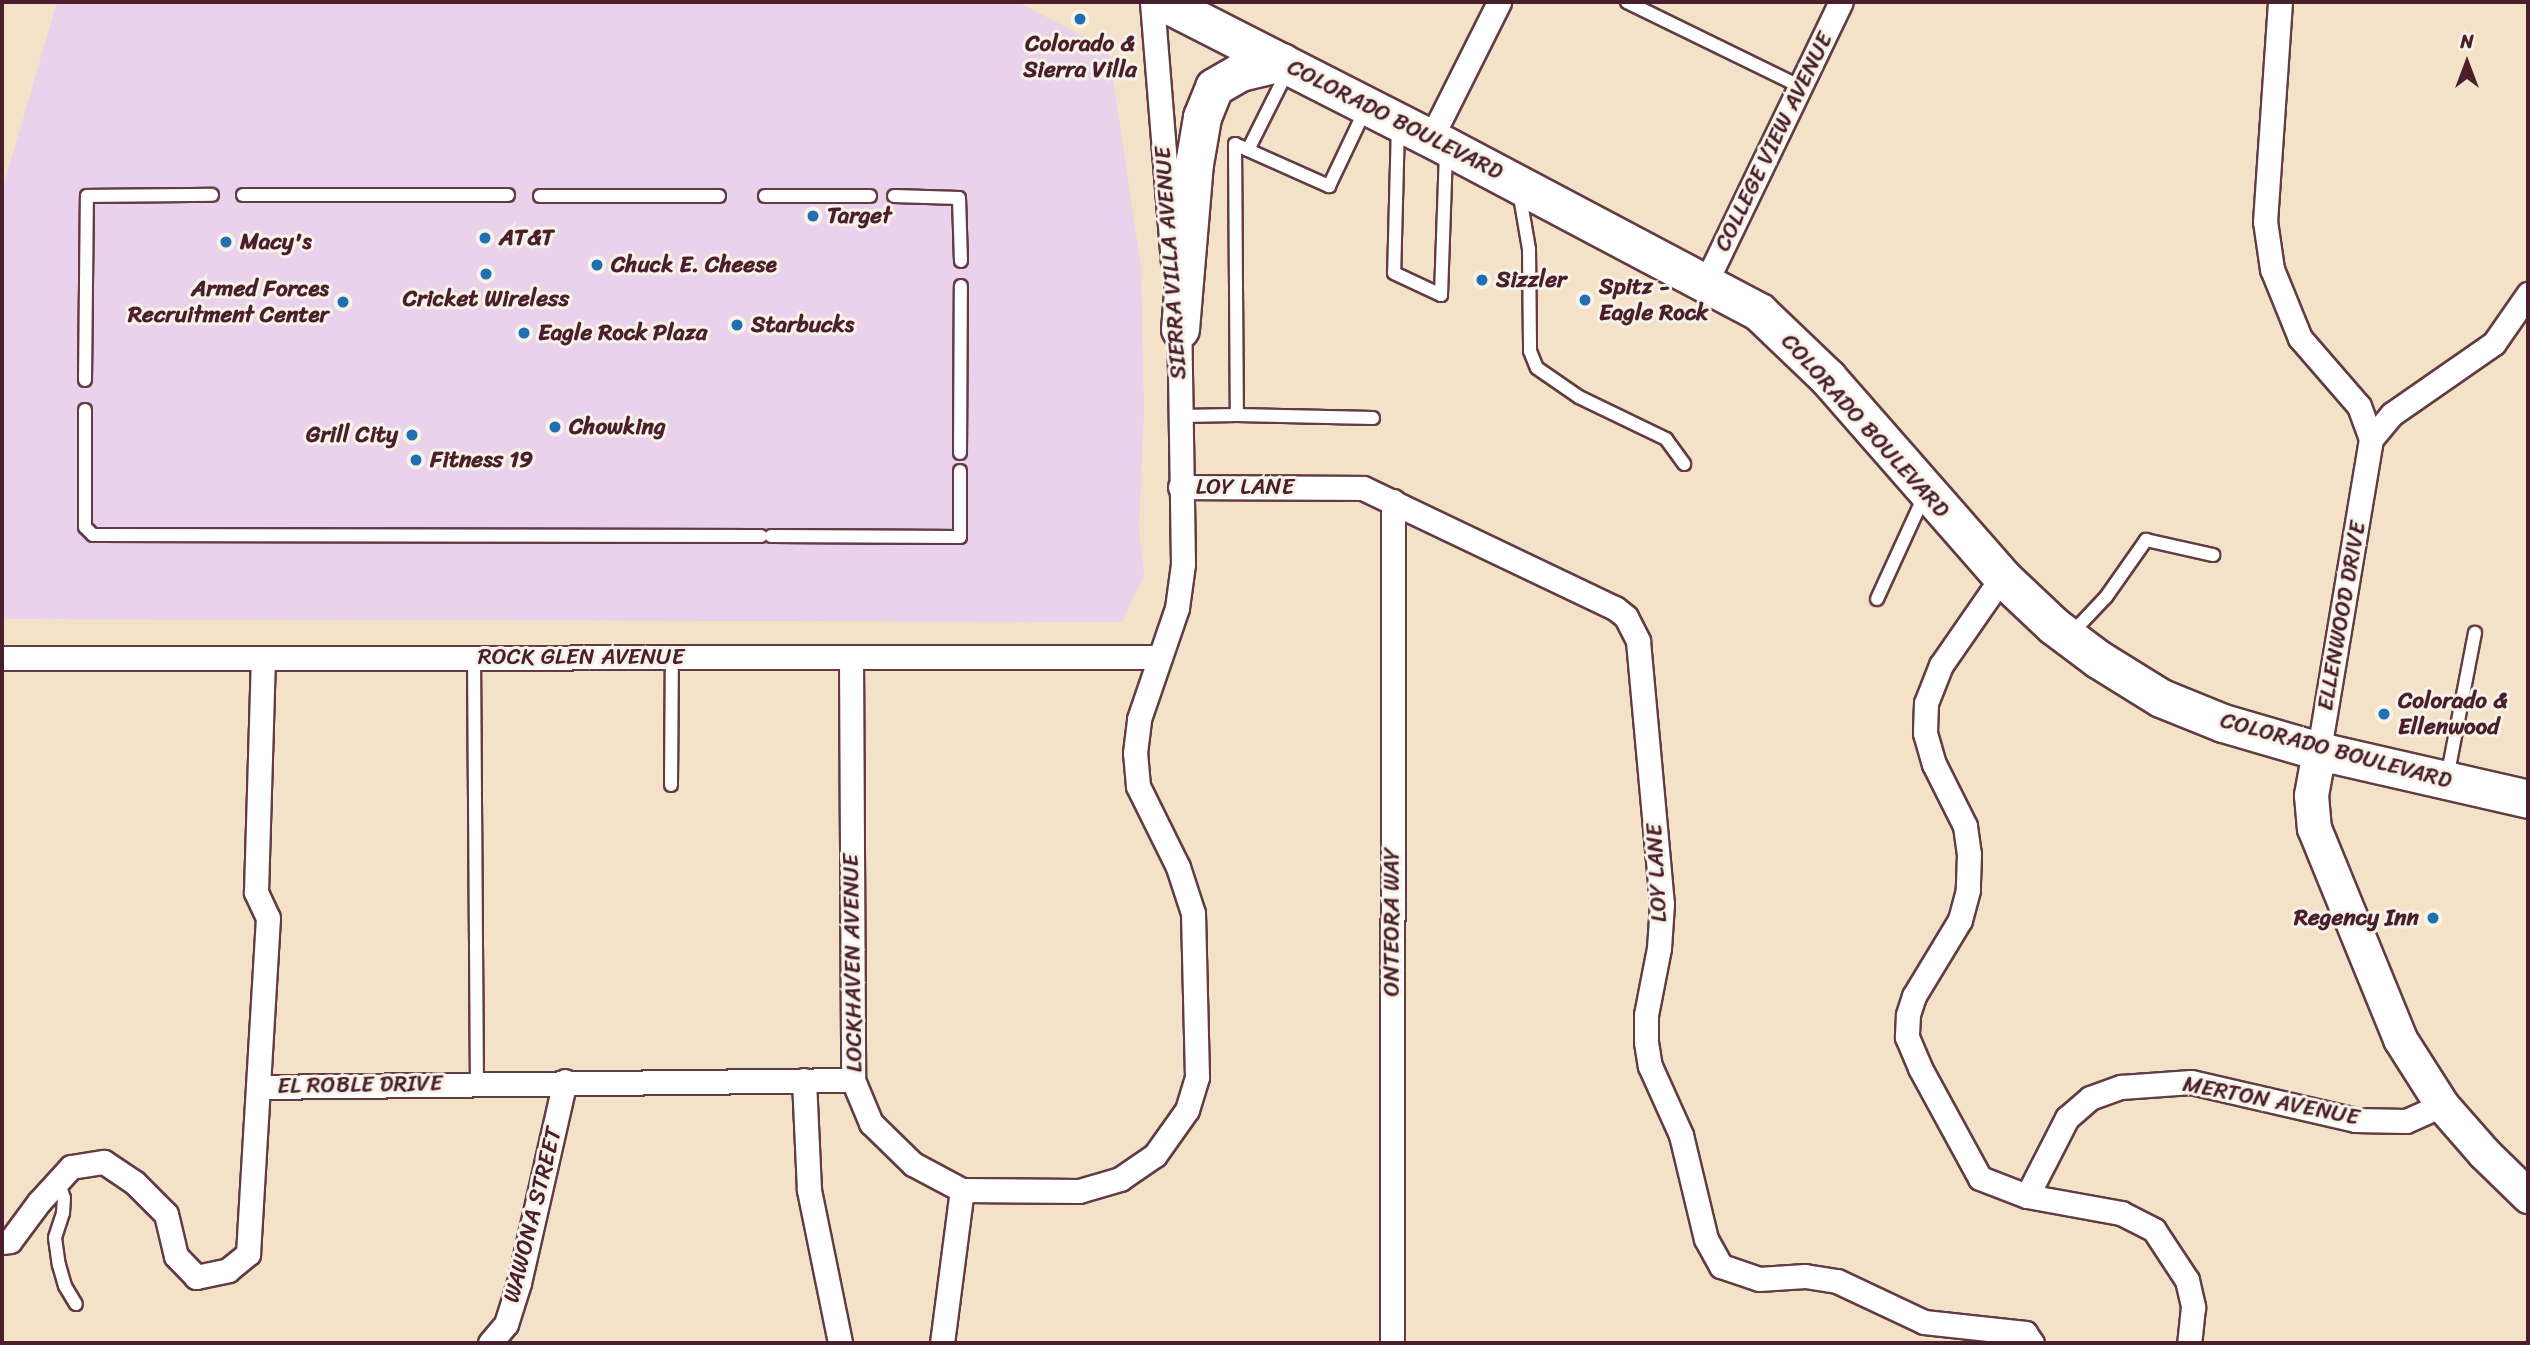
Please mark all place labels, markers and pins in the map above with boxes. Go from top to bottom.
marker: Colorado & Sierra Villa [1072,11,1088,27]
place label: Colorado & Sierra Villa [1023,30,1137,84]
place label: Target [827,202,891,230]
marker: Target [805,208,821,224]
place label: AT&T [499,224,554,252]
place label: Macy's [240,228,312,256]
marker: AT&T [477,230,493,246]
marker: Macy's [218,234,234,250]
place label: Chuck E. Cheese [611,251,777,279]
marker: Chuck E. Cheese [589,257,605,273]
marker: Cricket Wireless [478,266,494,282]
place label: Sizzler [1496,266,1566,294]
marker: Sizzler [1474,272,1490,288]
place label: Spitz - Eagle Rock [1599,273,1709,327]
place label: Armed Forces Recruitment Center [127,275,329,329]
place label: Cricket Wireless [404,285,568,313]
marker: Spitz - Eagle Rock [1577,292,1593,308]
marker: Armed Forces Recruitment Center [335,294,351,310]
place label: Starbucks [751,311,854,339]
marker: Starbucks [729,317,745,333]
place label: Eagle Rock Plaza [538,319,708,347]
marker: Eagle Rock Plaza [516,325,532,341]
place label: Chowking [569,413,666,441]
marker: Chowking [547,419,563,435]
place label: Grill City [306,421,398,449]
marker: Grill City [404,427,420,443]
place label: Fitness 19 [430,446,533,474]
marker: Fitness 19 [408,452,424,468]
place label: Colorado & Ellenwood [2398,687,2508,741]
marker: Colorado & Ellenwood [2376,706,2392,722]
place label: Regency Inn [2294,904,2419,932]
marker: Regency Inn [2425,910,2441,926]

